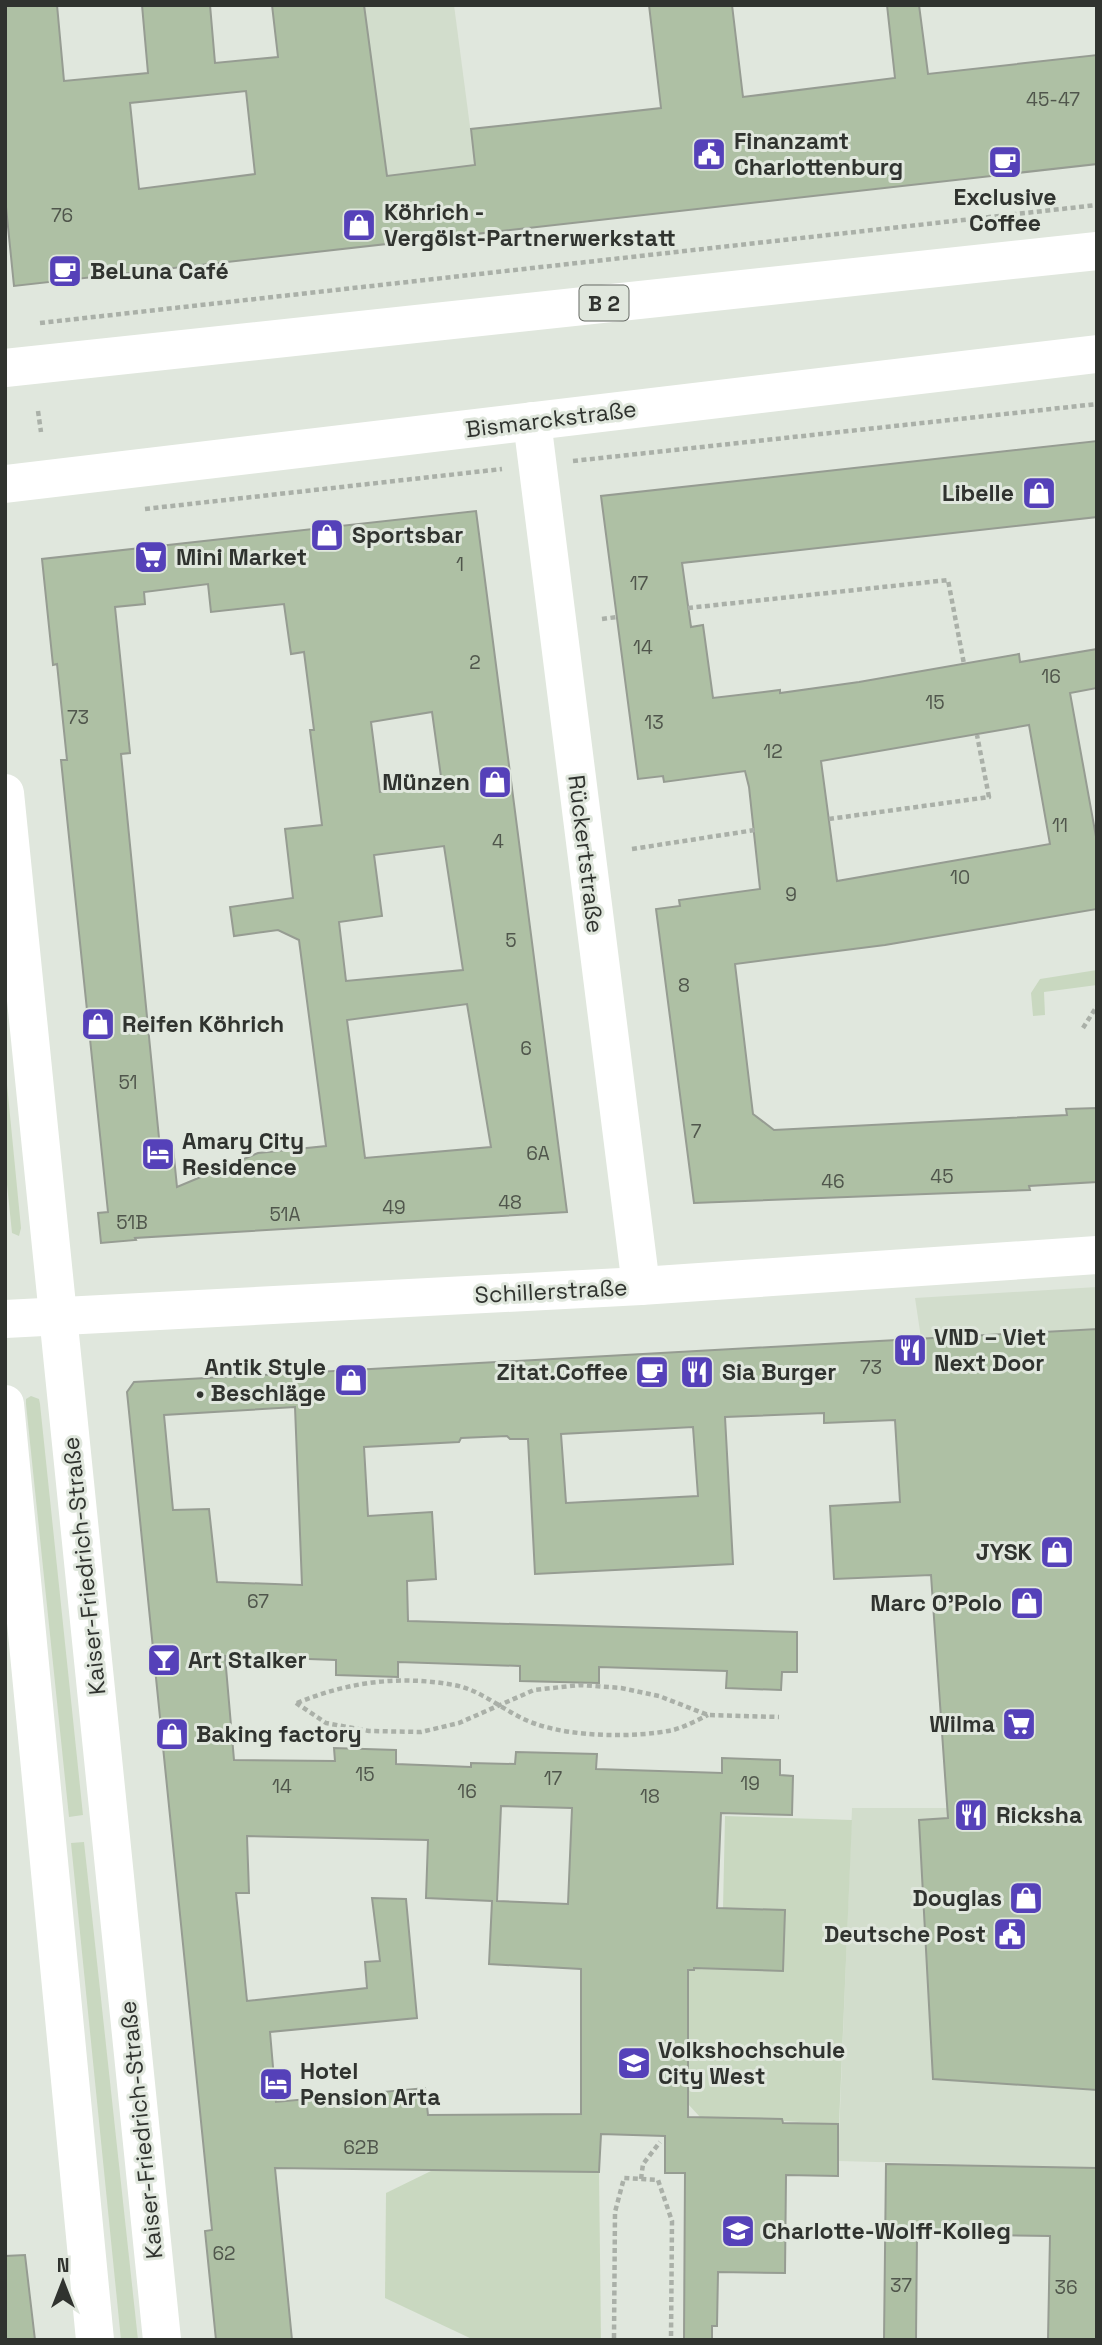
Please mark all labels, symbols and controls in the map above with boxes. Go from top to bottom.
house number: 45-47 [1026,87,1080,112]
place label: Finanzamt Charlottenburg [734,126,903,182]
public building icon: Finanzamt Charlottenburg [690,135,728,173]
cafe icon: Exclusive Coffee [986,143,1024,181]
place label: Exclusive Coffee [953,182,1057,238]
place label: Köhrich - Vergölst-Partnerwerkstatt [384,197,676,253]
house number: 76 [51,203,73,228]
shop icon: Köhrich - Vergölst-Partnerwerkstatt [340,206,378,244]
cafe icon: BeLuna Café [46,252,84,290]
place label: BeLuna Café [90,256,229,286]
road number: B 2 [580,286,628,320]
street label: Bismarckstraße [464,394,638,444]
shop icon: Libelle [1020,474,1058,512]
place label: Libelle [942,478,1014,508]
shop icon: Sportsbar [308,516,346,554]
place label: Sportsbar [352,520,463,550]
supermarket icon: Mini Market [132,538,170,576]
place label: Mini Market [176,542,307,572]
house number: 1 [456,552,464,577]
house number: 17 [630,571,649,596]
house number: 14 [633,635,653,660]
house number: 2 [469,650,481,675]
house number: 16 [1041,664,1061,689]
house number: 15 [925,690,945,715]
house number: 73 [67,705,89,730]
house number: 13 [644,710,664,735]
house number: 12 [763,739,783,764]
shop icon: Münzen [476,763,514,801]
place label: Münzen [382,767,470,797]
street label: Rückertstraße [561,773,611,935]
house number: 11 [1052,813,1068,838]
house number: 4 [492,829,504,854]
house number: 10 [950,865,970,890]
house number: 9 [785,882,797,907]
house number: 5 [505,928,517,953]
house number: 8 [678,973,690,998]
shop icon: Reifen Köhrich [79,1005,117,1043]
place label: Reifen Köhrich [122,1009,284,1039]
house number: 6 [520,1036,532,1061]
house number: 51 [118,1070,138,1095]
house number: 7 [691,1119,702,1144]
place label: Amary City Residence [182,1126,304,1182]
hotel icon: Amary City Residence [139,1135,177,1173]
house number: 6A [526,1141,550,1166]
house number: 45 [930,1164,954,1189]
house number: 46 [821,1169,845,1194]
house number: 48 [498,1190,522,1215]
house number: 49 [382,1195,406,1220]
house number: 51A [269,1202,301,1227]
house number: 51B [116,1210,148,1235]
street label: Schillerstraße [474,1272,628,1310]
place label: VND – Viet Next Door [934,1322,1046,1378]
restaurant icon: VND – Viet Next Door [891,1331,929,1369]
place label: Antik Style • Beschläge [196,1352,326,1408]
cafe icon: Zitat.Coffee [633,1353,671,1391]
restaurant icon: Sia Burger [678,1353,716,1391]
house number: 73 [860,1355,882,1380]
place label: Zitat.Coffee [497,1357,628,1387]
place label: Sia Burger [722,1357,836,1387]
shop icon: Antik Style • Beschläge [332,1361,370,1399]
street label: Kaiser-Friedrich-Straße [56,1435,112,1697]
shop icon: JYSK [1038,1533,1076,1571]
place label: JYSK [976,1537,1033,1567]
shop icon: Marc O'Polo [1008,1584,1046,1622]
place label: Marc O'Polo [870,1588,1002,1618]
house number: 67 [247,1589,269,1614]
bar icon: Art Stalker [145,1641,183,1679]
place label: Art Stalker [188,1645,307,1675]
supermarket icon: Wilma [1000,1705,1038,1743]
place label: Wilma [929,1709,995,1739]
shop icon: Baking factory [153,1715,191,1753]
place label: Baking factory [196,1719,362,1749]
house number: 15 [355,1762,375,1787]
house number: 17 [544,1766,563,1791]
house number: 19 [740,1771,760,1796]
house number: 14 [272,1774,292,1799]
house number: 16 [457,1779,477,1804]
house number: 18 [640,1784,660,1809]
restaurant icon: Ricksha [952,1796,990,1834]
place label: Ricksha [996,1800,1082,1830]
shop icon: Douglas [1007,1879,1045,1917]
place label: Douglas [912,1883,1002,1913]
public building icon: Deutsche Post [991,1915,1029,1953]
place label: Deutsche Post [824,1919,986,1949]
street label: Kaiser-Friedrich-Straße [113,1999,169,2261]
place label: Volkshochschule City West [658,2035,845,2091]
school or university icon: Volkshochschule City West [615,2044,653,2082]
place label: Hotel Pension Arta [300,2056,441,2112]
hotel icon: Hotel Pension Arta [257,2065,295,2103]
house number: 62B [343,2135,379,2160]
school or university icon: Charlotte-Wolff-Kolleg [719,2212,757,2250]
place label: Charlotte-Wolff-Kolleg [762,2216,1011,2246]
house number: 62 [212,2241,236,2266]
north arrow [28,2247,98,2317]
text: N [57,2253,69,2278]
house number: 37 [890,2273,912,2298]
house number: 36 [1054,2275,1078,2300]

